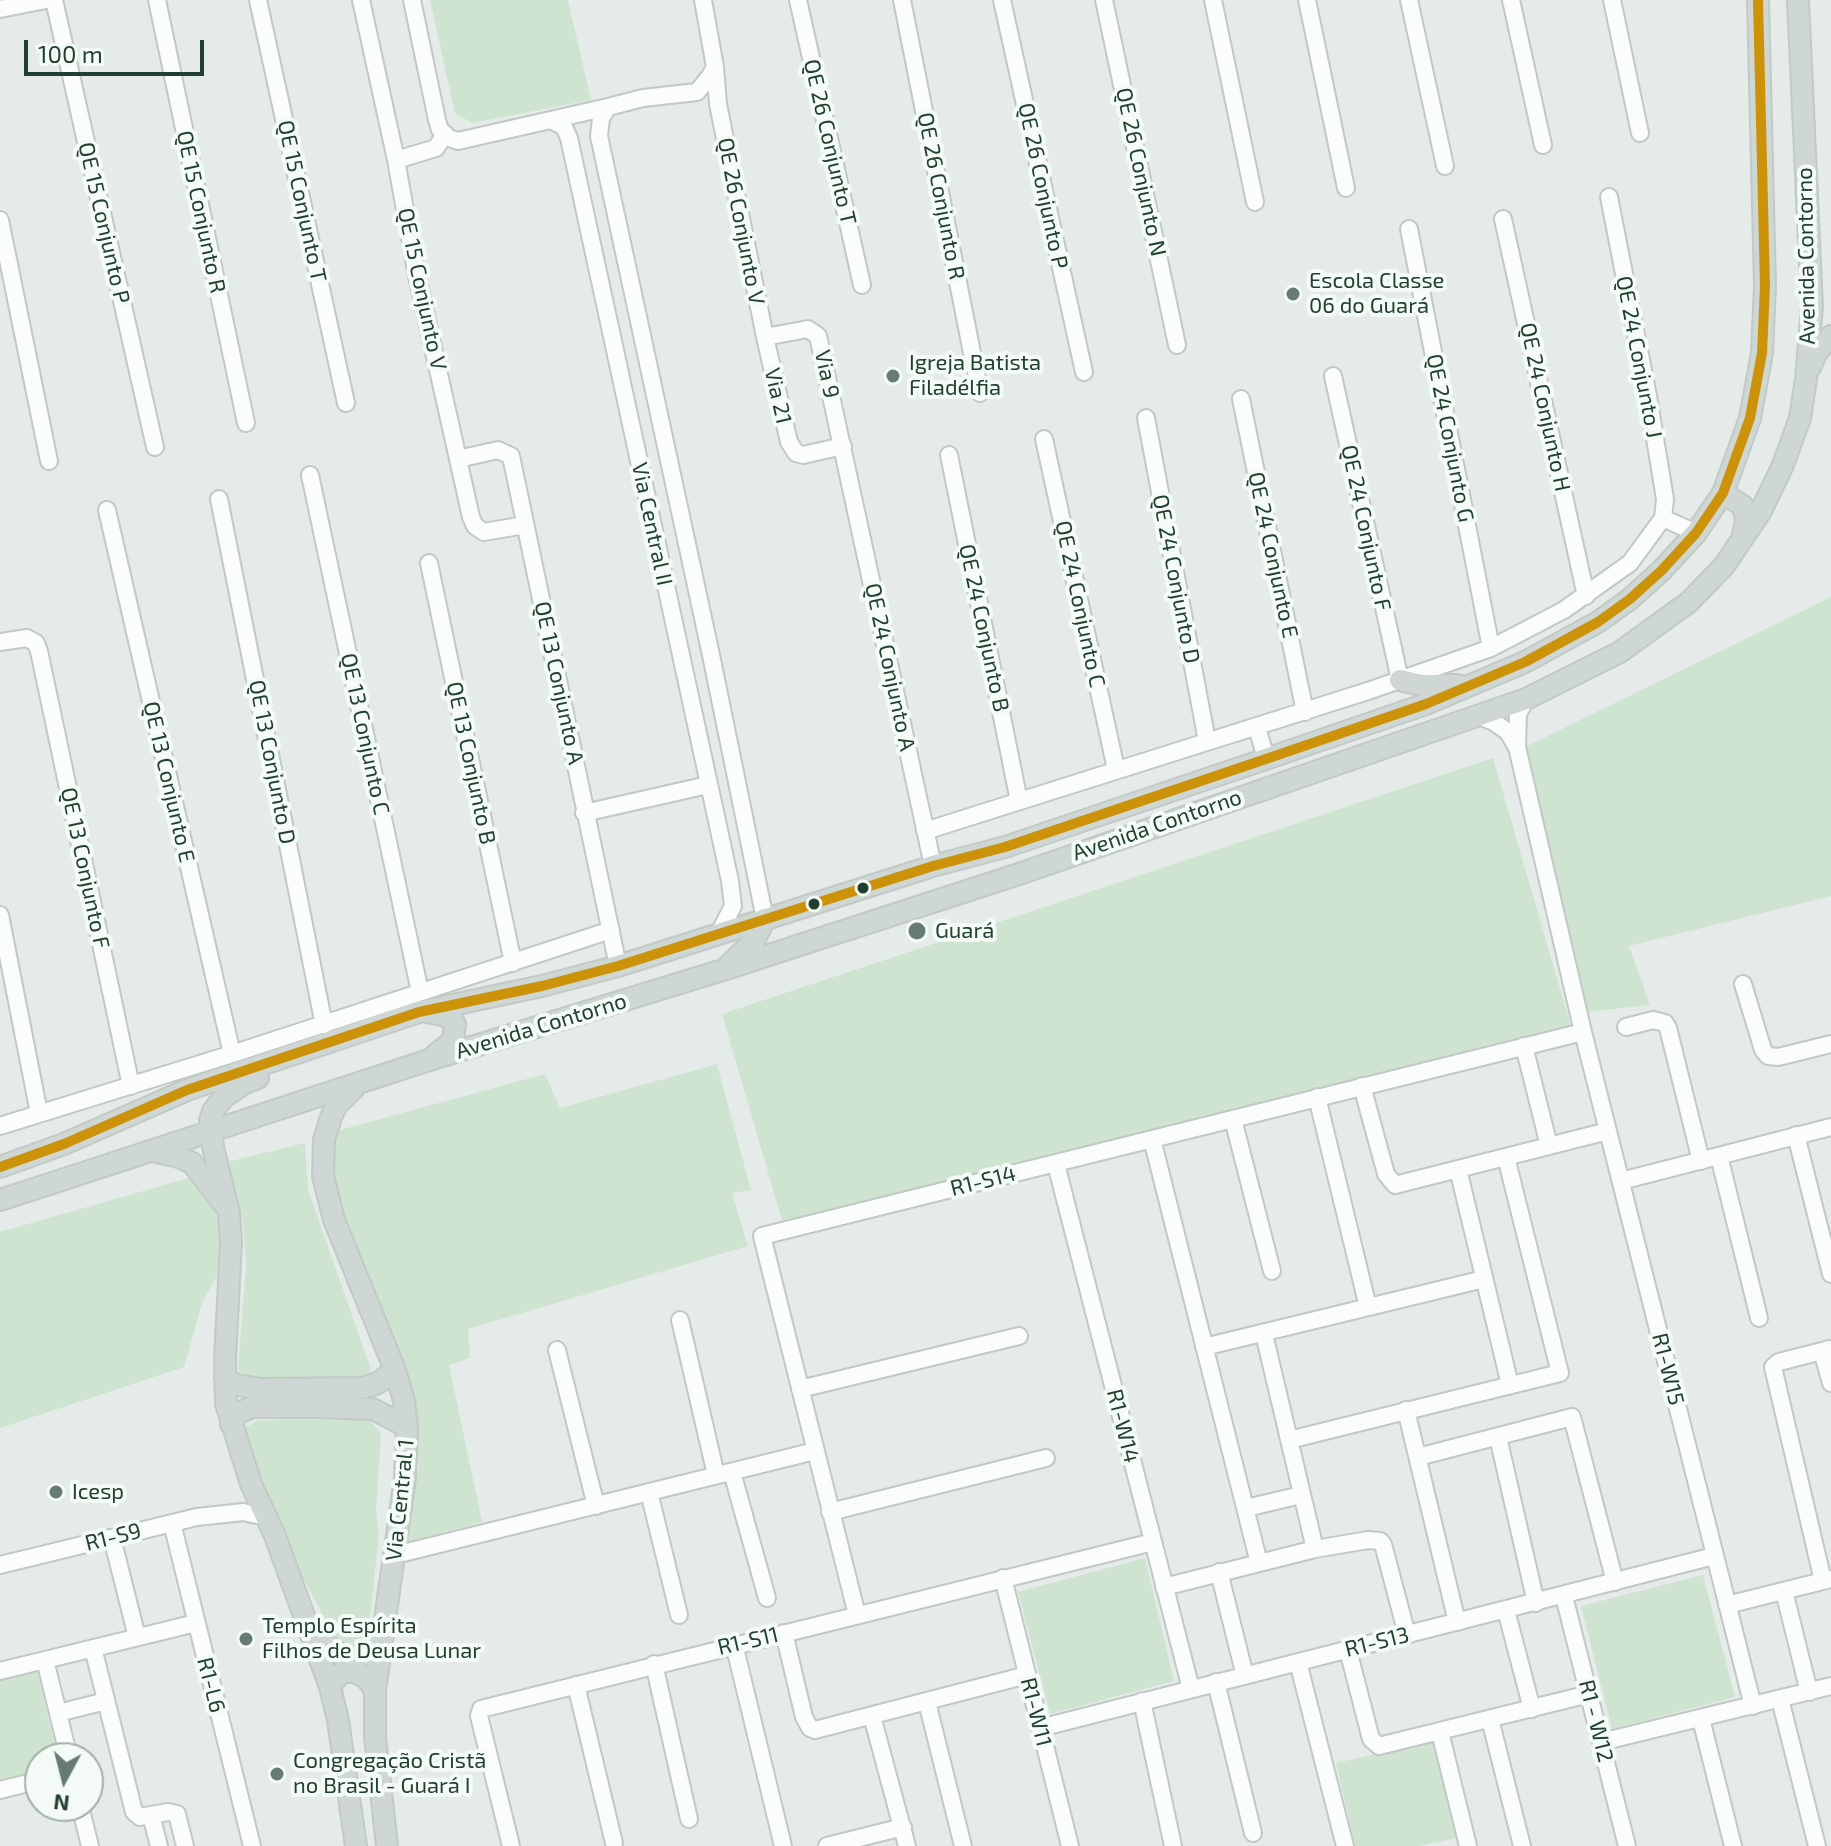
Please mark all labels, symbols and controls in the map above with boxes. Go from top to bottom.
scale bar [28,24,208,74]
text: 100 m [38,39,103,68]
street label: QE 26 Conjunto T [798,57,862,227]
street label: QE 26 Conjunto N [1110,85,1172,259]
street label: QE 26 Conjunto P [1012,101,1074,271]
street label: QE 26 Conjunto R [912,110,970,282]
street label: QE 15 Conjunto T [272,118,332,284]
street label: QE 15 Conjunto R [171,128,231,296]
street label: QE 26 Conjunto V [712,135,770,307]
street label: QE 15 Conjunto P [73,140,135,306]
street label: Avenida Contorno [1791,167,1821,345]
street label: QE 15 Conjunto V [392,205,452,373]
place label: Escola Classe 06 do Guará [1309,268,1444,320]
street label: QE 24 Conjunto J [1610,274,1668,440]
marker: Escola Classe 06 do Guará [1284,285,1302,303]
street label: QE 24 Conjunto H [1514,320,1576,494]
street label: Via 9 [809,348,845,400]
place label: Igreja Batista Filadélfia [909,350,1041,402]
street label: QE 24 Conjunto G [1421,352,1479,524]
street label: Via 21 [759,365,797,427]
marker: Igreja Batista Filadélfia [884,367,902,385]
street label: QE 24 Conjunto F [1336,443,1396,613]
street label: Via Central II [626,460,678,588]
street label: QE 24 Conjunto E [1242,469,1304,641]
street label: QE 24 Conjunto D [1147,492,1205,666]
street label: QE 24 Conjunto C [1049,518,1111,690]
street label: QE 24 Conjunto B [953,542,1015,714]
street label: QE 24 Conjunto A [859,581,921,753]
street label: QE 13 Conjunto A [529,599,589,767]
street label: QE 13 Conjunto C [335,651,395,817]
street label: QE 13 Conjunto D [243,678,301,846]
street label: QE 13 Conjunto B [441,679,501,847]
street label: QE 13 Conjunto E [138,699,200,865]
street label: Avenida Contorno [1069,784,1245,866]
street label: QE 13 Conjunto F [55,785,115,951]
unlabelled marker [855,880,871,896]
unlabelled marker [806,896,822,912]
place label: Guará [935,918,994,944]
marker: Guará [906,920,928,942]
street label: Avenida Contorno [452,987,630,1065]
street label: R1-S14 [947,1160,1019,1202]
street label: R1-W15 [1646,1330,1690,1408]
street label: R1-W14 [1101,1386,1145,1466]
street label: Via Central 1 [380,1438,420,1562]
place label: Icesp [72,1479,124,1505]
marker: Icesp [47,1483,65,1501]
street label: R1-S9 [82,1517,144,1557]
place label: Templo Espírita Filhos de Deusa Lunar [262,1613,481,1664]
street label: R1-S11 [715,1621,781,1661]
street label: R1-S13 [1342,1621,1412,1663]
marker: Templo Espírita Filhos de Deusa Lunar [237,1630,255,1648]
street label: R1-L6 [191,1655,231,1715]
street label: R1-W11 [1015,1675,1057,1749]
street label: R1 - W12 [1573,1677,1619,1765]
north arrow [24,1742,104,1822]
place label: Congregação Cristã no Brasil - Guará I [293,1748,486,1800]
marker: Congregação Cristã no Brasil - Guará I [268,1765,286,1783]
text: N [52,1790,71,1818]

